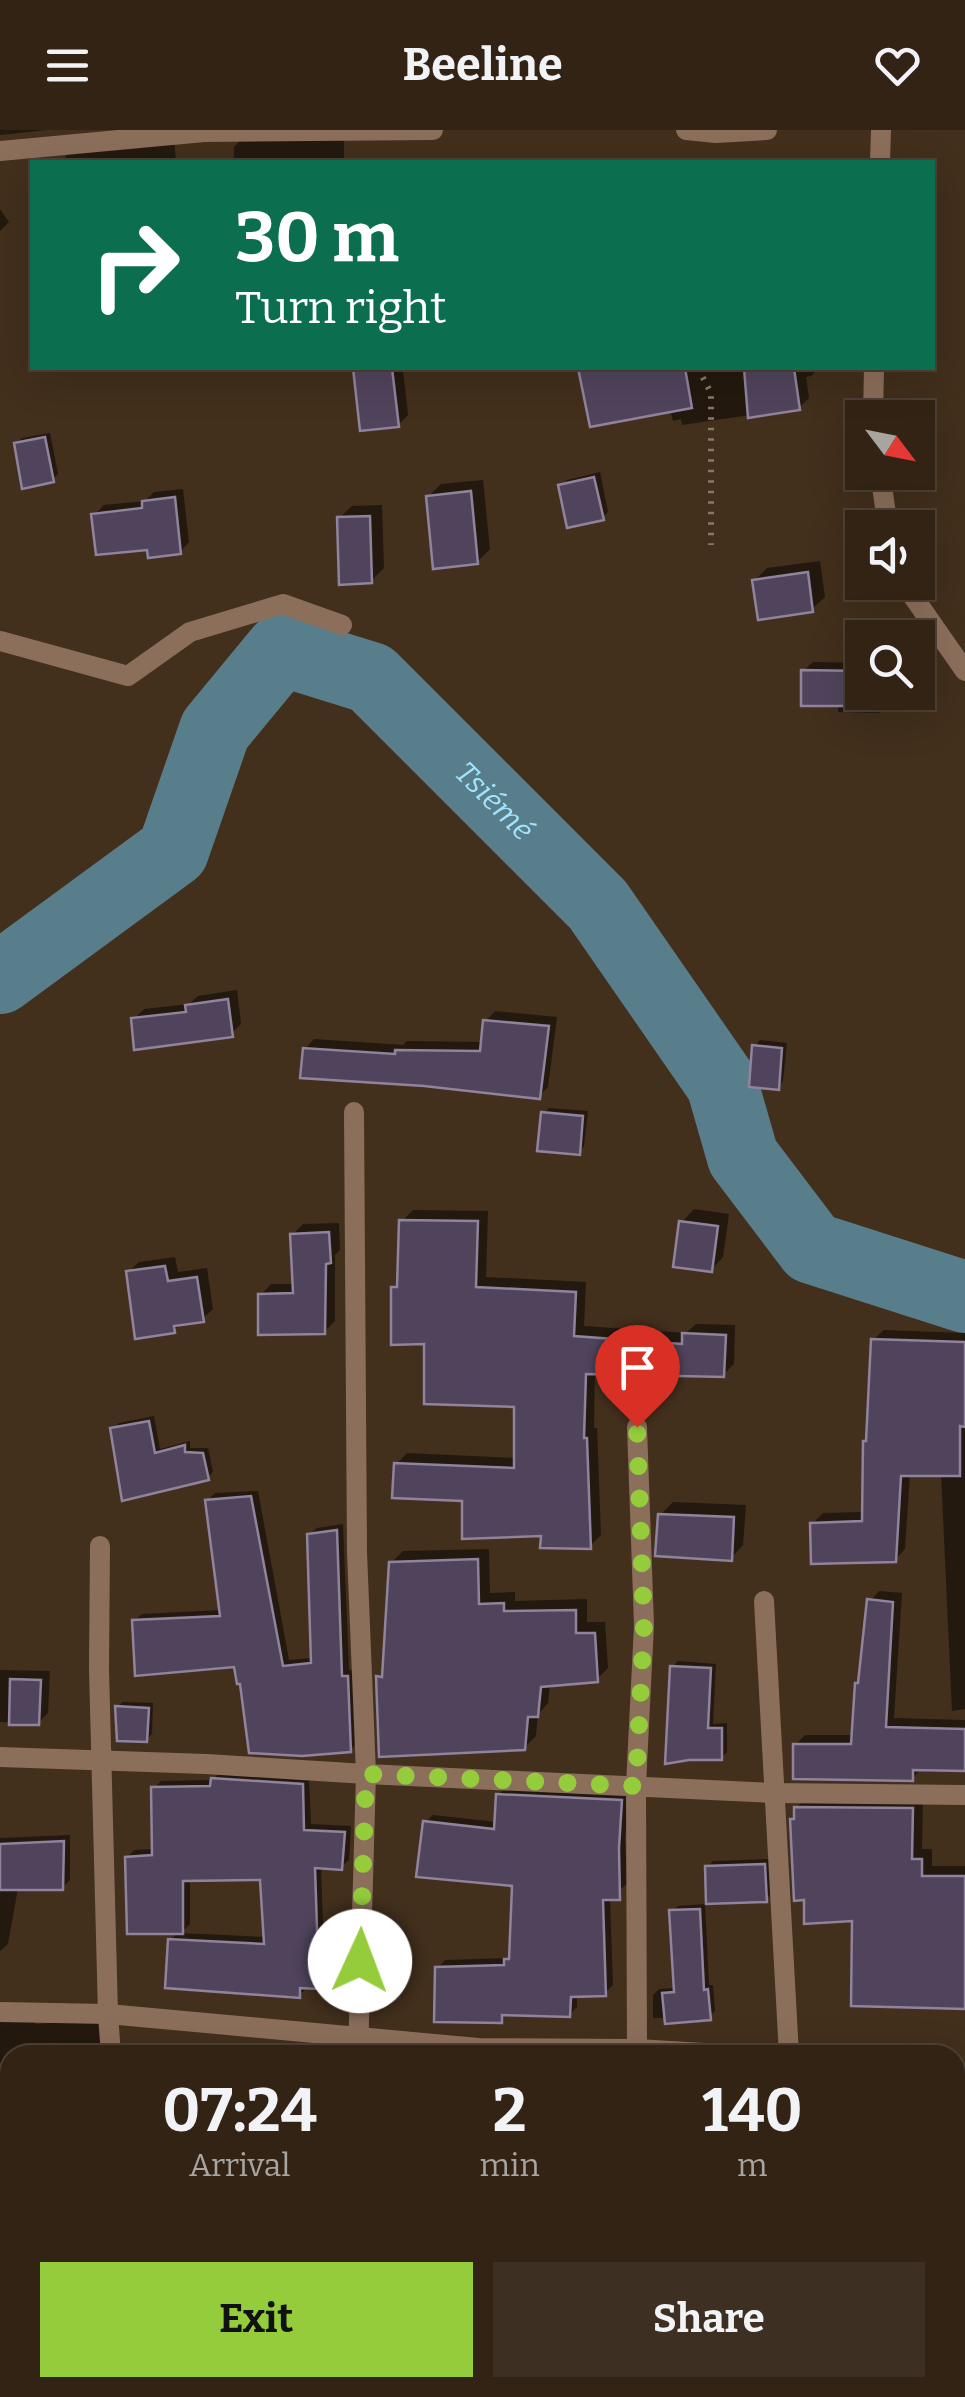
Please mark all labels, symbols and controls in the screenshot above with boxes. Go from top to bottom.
icon: menu [40,38,95,93]
text: Beeline [402,38,563,92]
icon: heart [870,38,925,93]
text: 30 m [235,196,399,280]
icon: right [70,200,200,330]
text: Turn right [235,281,447,335]
north arrow [845,400,935,490]
map controls [845,400,935,710]
button: sound [845,510,935,600]
button: search [845,620,935,710]
water label: Tsiémé [448,755,541,848]
pin [595,1325,680,1428]
icon: arrive [610,1340,665,1395]
position arrow [308,1909,412,2013]
text: 07:24 [162,2075,317,2147]
text: 2 [493,2075,526,2147]
text: 140 [702,2075,803,2147]
text: Arrival [189,2146,290,2184]
text: min [479,2146,540,2184]
text: m [737,2146,768,2184]
button: Exit [40,2262,473,2377]
button: Share [493,2262,925,2377]

